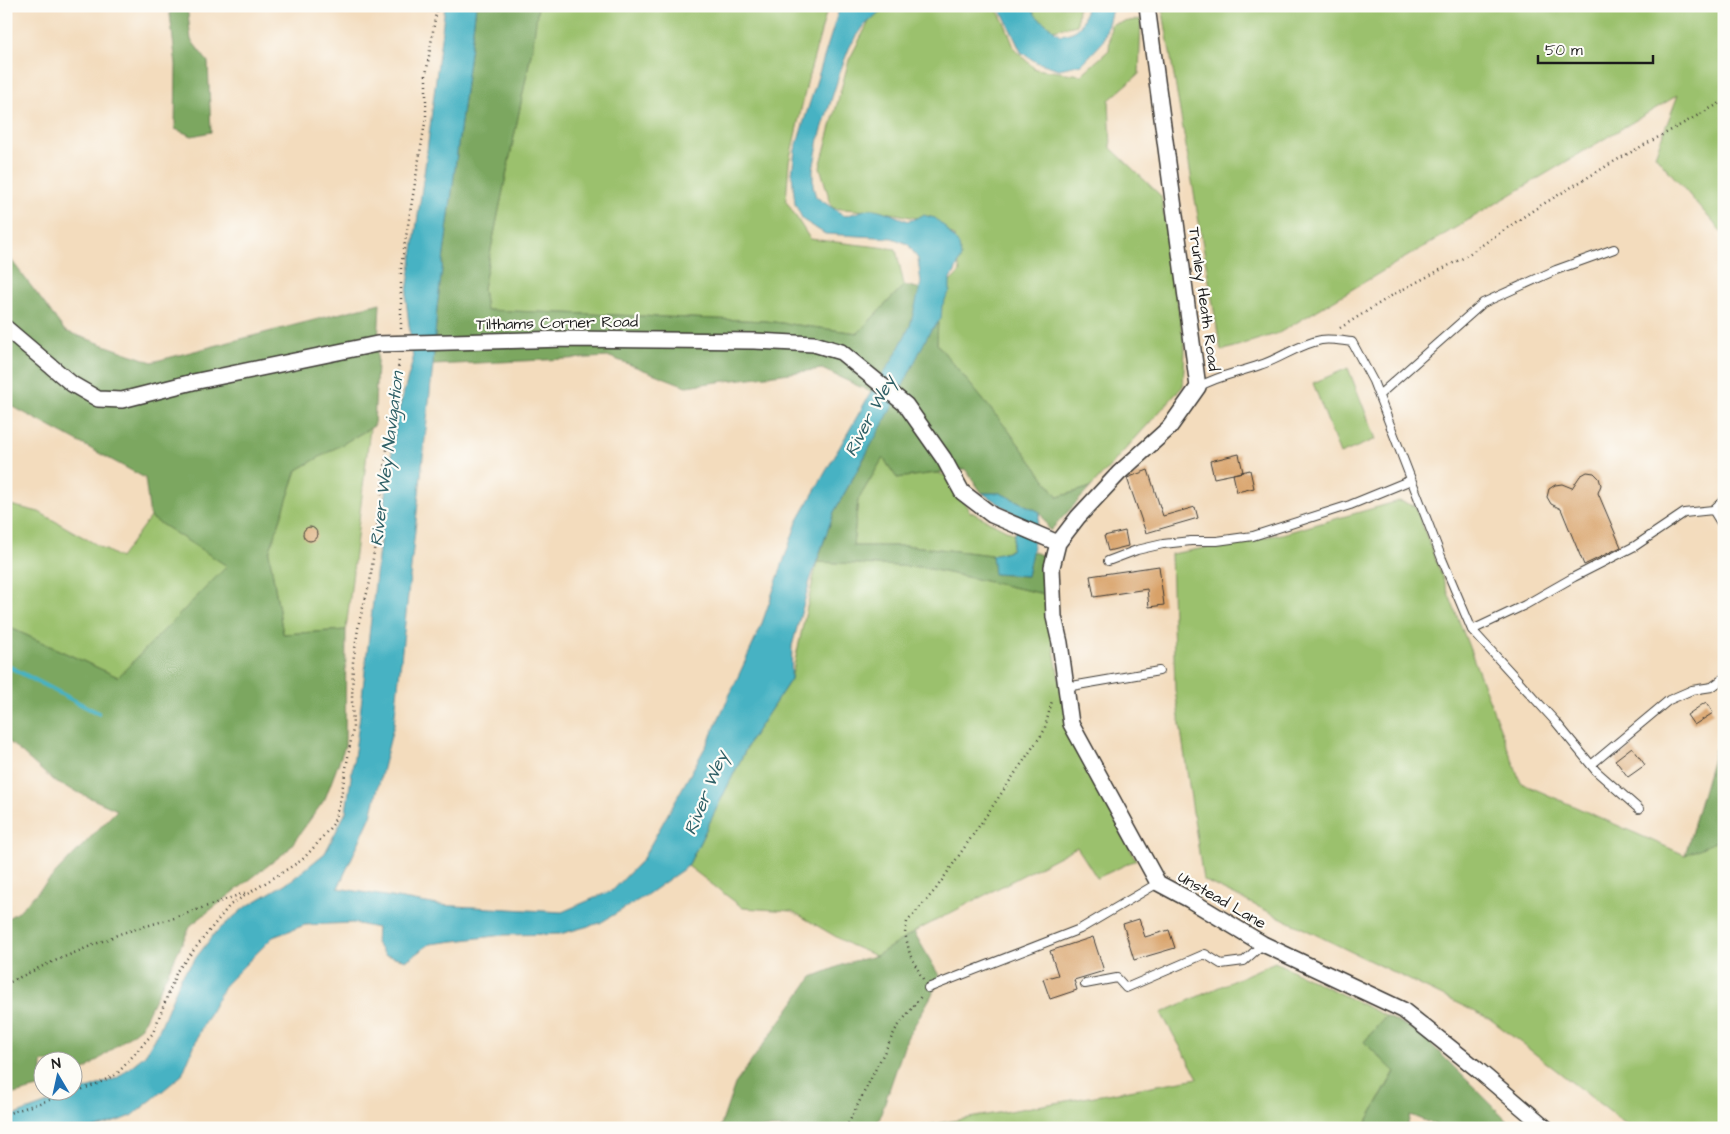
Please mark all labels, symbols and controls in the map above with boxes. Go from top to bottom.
scale bar [1538,32,1652,64]
text: 50 m [1545,40,1583,61]
street label: Trunley Heath Road [1182,226,1225,373]
street label: Tilthams Corner Road [476,311,638,335]
water label: River Wey Navigation [364,368,411,548]
water label: River Wey [838,369,904,461]
water label: River Wey [678,745,736,839]
street label: Unstead Lane [1174,866,1271,934]
north arrow [32,1052,82,1102]
text: N [50,1054,62,1075]

